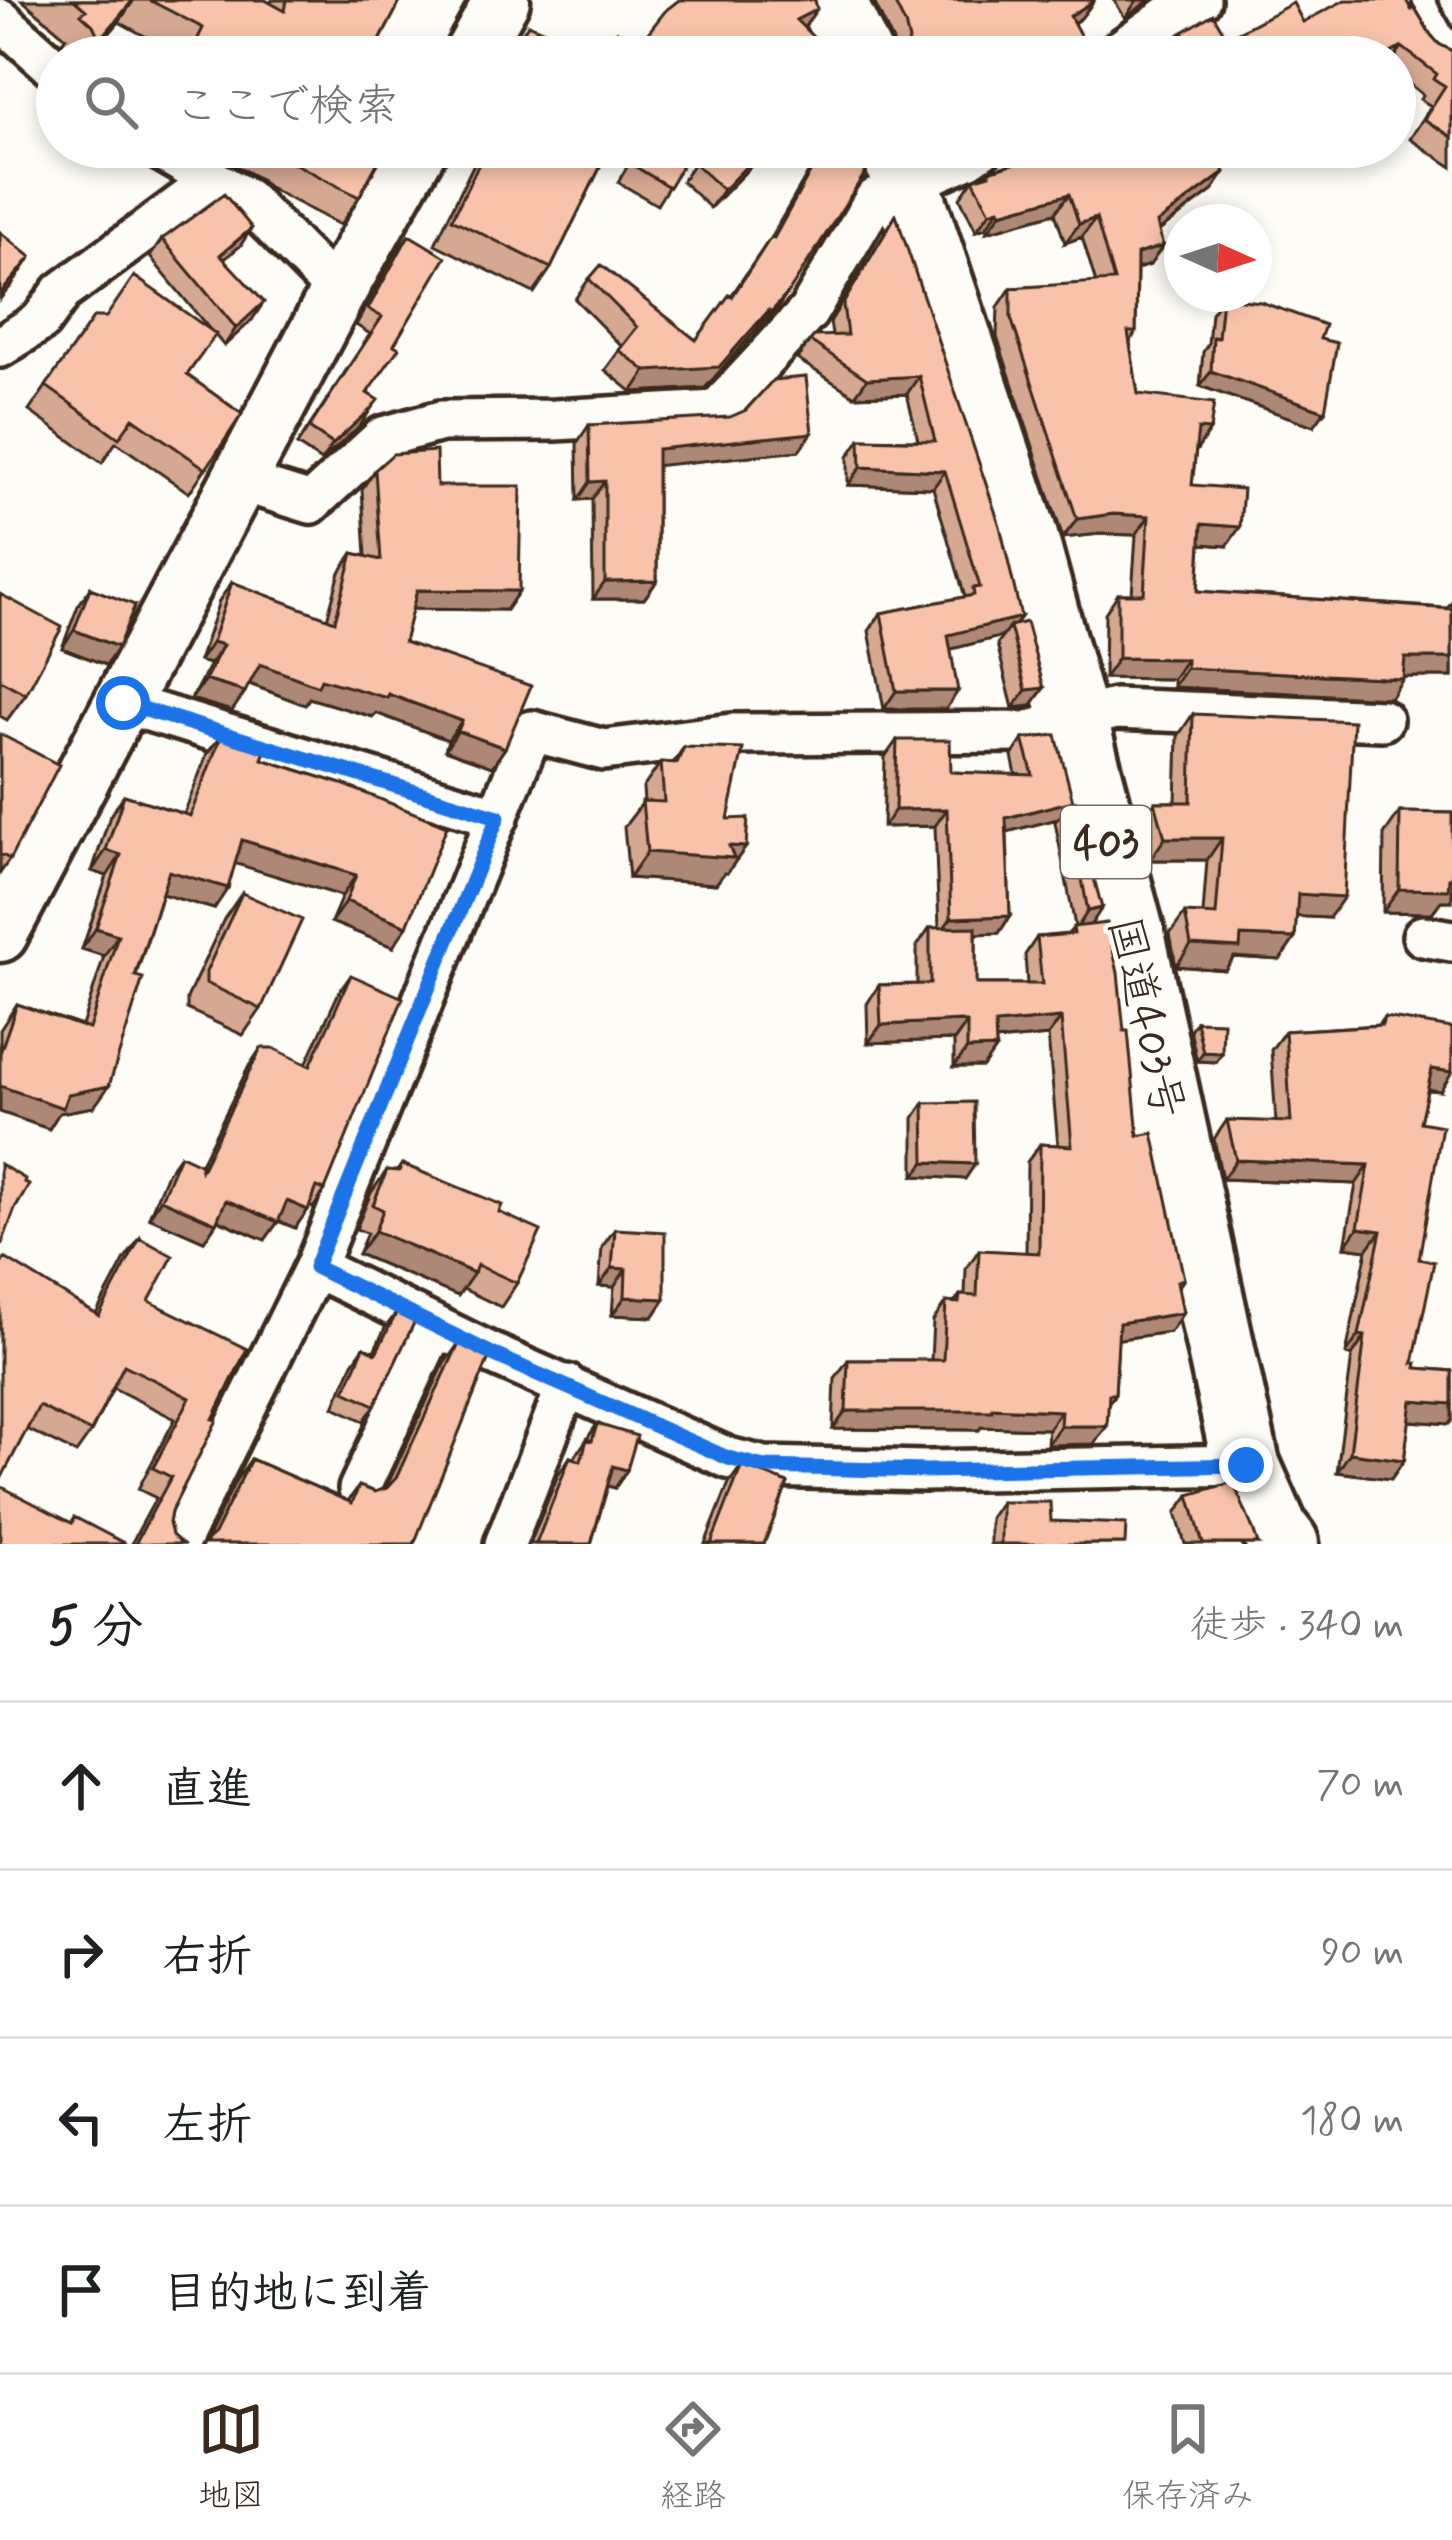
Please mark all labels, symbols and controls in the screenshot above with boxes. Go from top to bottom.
search box [36,36,1416,168]
icon: search [78,69,144,135]
text: ここで検索 [174,78,399,137]
north arrow [1164,204,1272,312]
route start [96,676,150,730]
road number: 403 [1061,806,1151,878]
street label: 国道403号 [1093,911,1196,1124]
route end [1219,1438,1273,1492]
text: 5 分 [48,1595,143,1661]
text: 徒歩 · 340 m [1190,1601,1404,1652]
icon: ahead [48,1753,114,1819]
text: 70 m [1316,1760,1404,1811]
text: 直進 [162,1761,252,1820]
icon: right [48,1921,114,1987]
text: 90 m [1321,1928,1404,1979]
text: 右折 [162,1929,252,1988]
icon: left [48,2089,114,2155]
text: 180 m [1300,2096,1404,2147]
text: 左折 [162,2097,252,2156]
icon: arrive [48,2257,114,2323]
text: 目的地に到着 [162,2265,432,2324]
tab: 地図 [198,2396,264,2519]
tab: 経路 [660,2396,726,2519]
tab: 保存済み [1122,2396,1254,2519]

